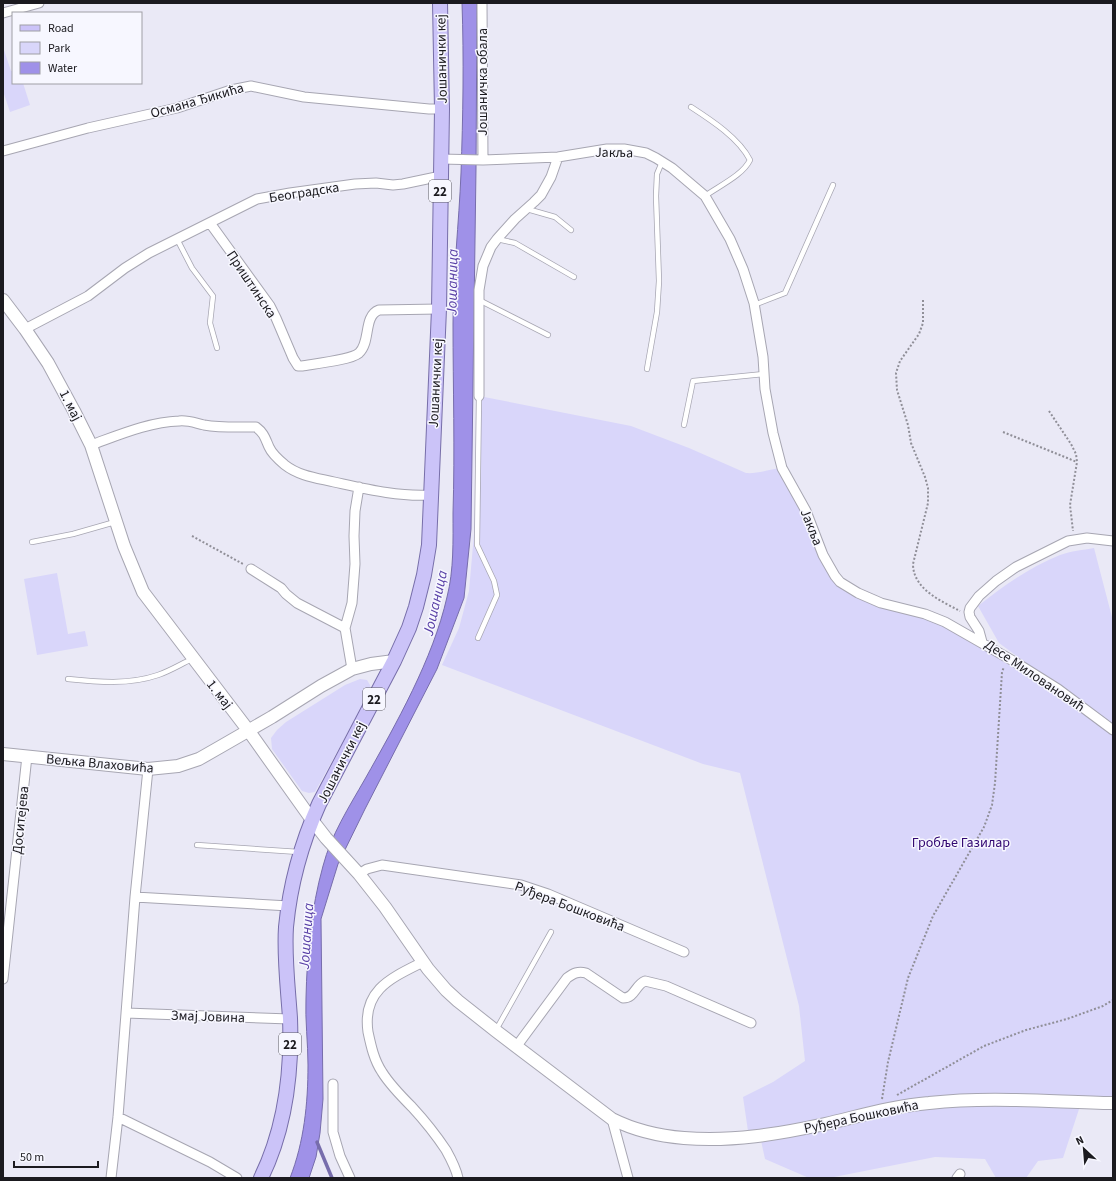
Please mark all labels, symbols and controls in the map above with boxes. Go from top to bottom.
legend [12,12,142,84]
street label: Јошанички кеј [431,14,453,104]
text: Road [48,20,74,37]
street label: Јошаничка обала [473,28,493,136]
text: Park [48,40,70,57]
text: Water [48,60,78,77]
street label: Османа Ђикића [148,78,246,124]
street label: Јакља [595,143,633,163]
street label: Београдска [268,178,341,208]
road number: 22 [429,180,451,202]
street label: Приштинска [221,247,281,322]
water label: Јошаница [441,249,464,316]
street label: Јошанички кеј [424,338,448,428]
street label: 1. мај [54,386,86,425]
street label: Јакља [795,506,827,549]
water label: Јошаница [418,568,453,639]
street label: Десе Миловановић [980,635,1089,717]
street label: 1. мај [201,676,237,714]
road number: 22 [363,688,385,710]
street label: Јошанички кеј [313,718,371,807]
street label: Вељка Влаховића [45,749,155,779]
street label: Доситејева [7,785,35,855]
park label: Гробље Газилар [912,833,1010,853]
street label: Руђера Бошковића [512,877,628,937]
water label: Јошаница [294,902,319,971]
street label: Змај Јовина [171,1006,245,1028]
road number: 22 [279,1033,301,1055]
street label: Руђера Бошковића [802,1095,920,1139]
north arrow [1064,1129,1104,1169]
text: N [1073,1132,1086,1149]
scale bar [14,1143,98,1169]
text: 50 m [20,1149,44,1166]

